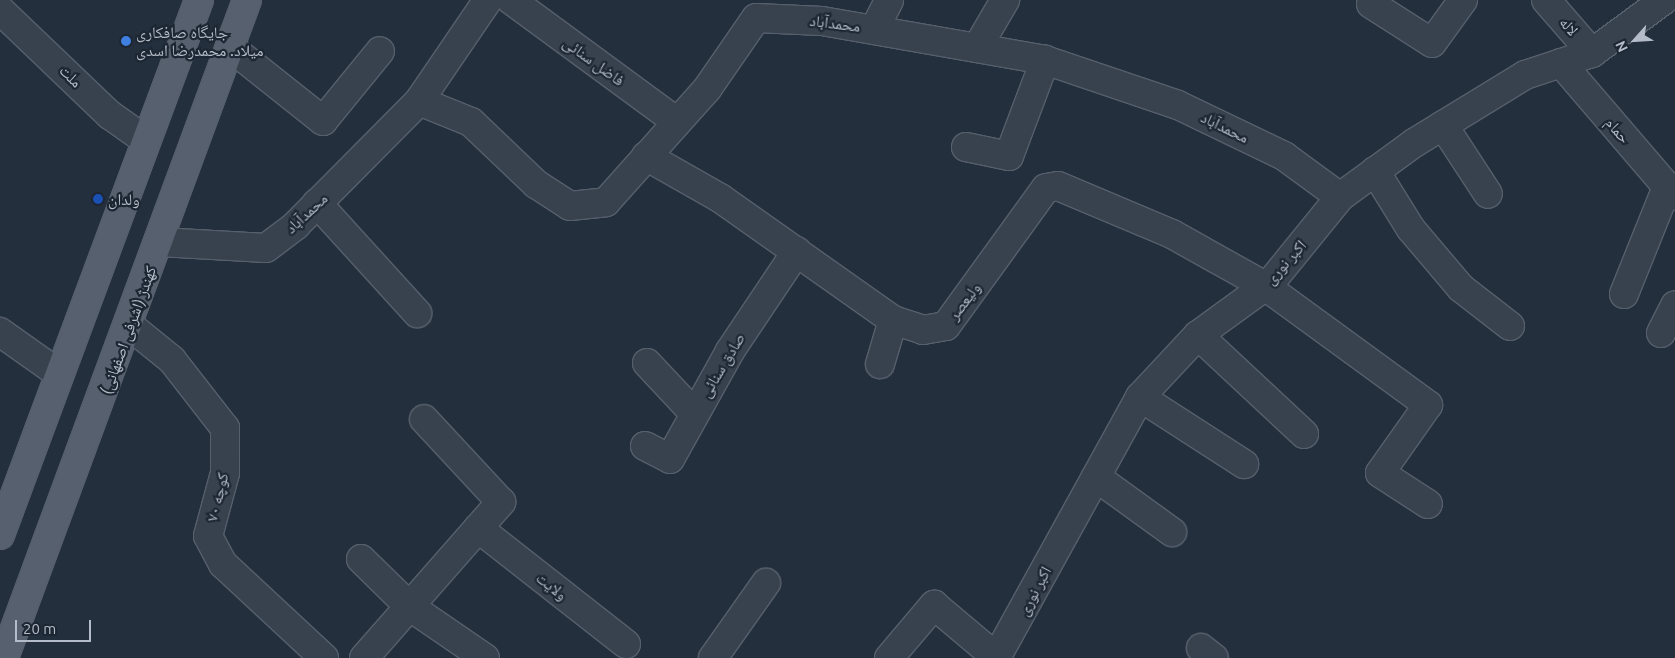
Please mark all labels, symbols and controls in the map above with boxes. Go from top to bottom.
street label: محمدآباد [809,10,861,36]
street label: لاله [1556,13,1582,39]
north arrow [1610,15,1660,65]
place label: جایگاه صافکاری میلاد. محمدرضا اسدی [136,22,263,60]
street label: فاضل سنائی [560,32,628,90]
marker: جایگاه صافکاری میلاد. محمدرضا اسدی [120,35,132,47]
text: N [1612,38,1631,55]
street label: ملت [56,61,86,91]
street label: محمدآباد [1198,107,1252,147]
street label: حمام [1601,113,1635,147]
place label: ولدان [108,189,140,209]
street label: محمدآباد [281,189,331,237]
marker: ولدان [92,193,104,205]
street label: اکبر نوری [1260,236,1310,288]
street label: کهندژ (اشرفی اصفهانی) [96,263,160,397]
street label: ولیعصر [944,278,984,324]
street label: صادق سنائی [695,329,749,401]
street label: کوچه ۷۰ [202,471,232,523]
street label: اکبر نوری [1013,563,1055,619]
street label: ولایت [533,568,571,604]
scale bar [18,610,94,642]
text: 20 m [23,620,56,637]

